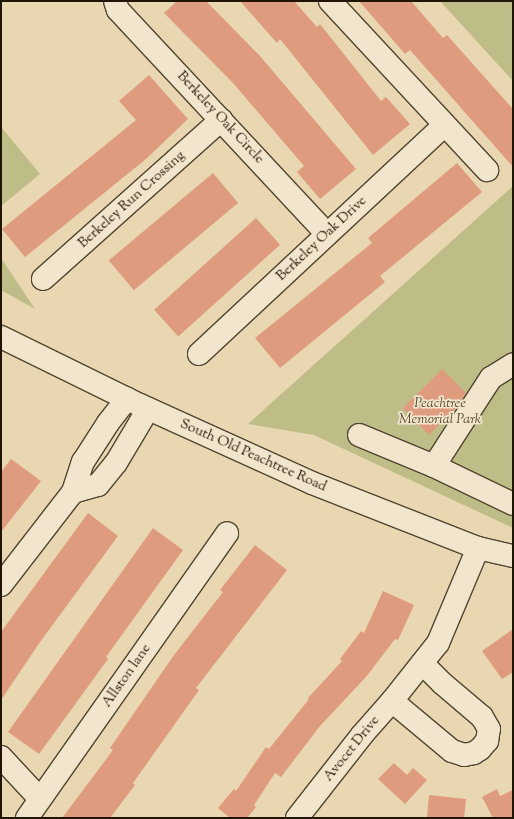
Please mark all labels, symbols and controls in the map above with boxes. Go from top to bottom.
street label: Berkeley Oak Circle [173,68,267,168]
street label: Berkeley Run Crossing [75,148,189,252]
street label: Berkeley Oak Drive [273,193,371,285]
park label: Peachtree Memorial Park [399,396,481,428]
street label: South Old Peachtree Road [177,416,329,496]
street label: Allston lane [99,641,155,711]
street label: Avocet Drive [320,713,384,785]

